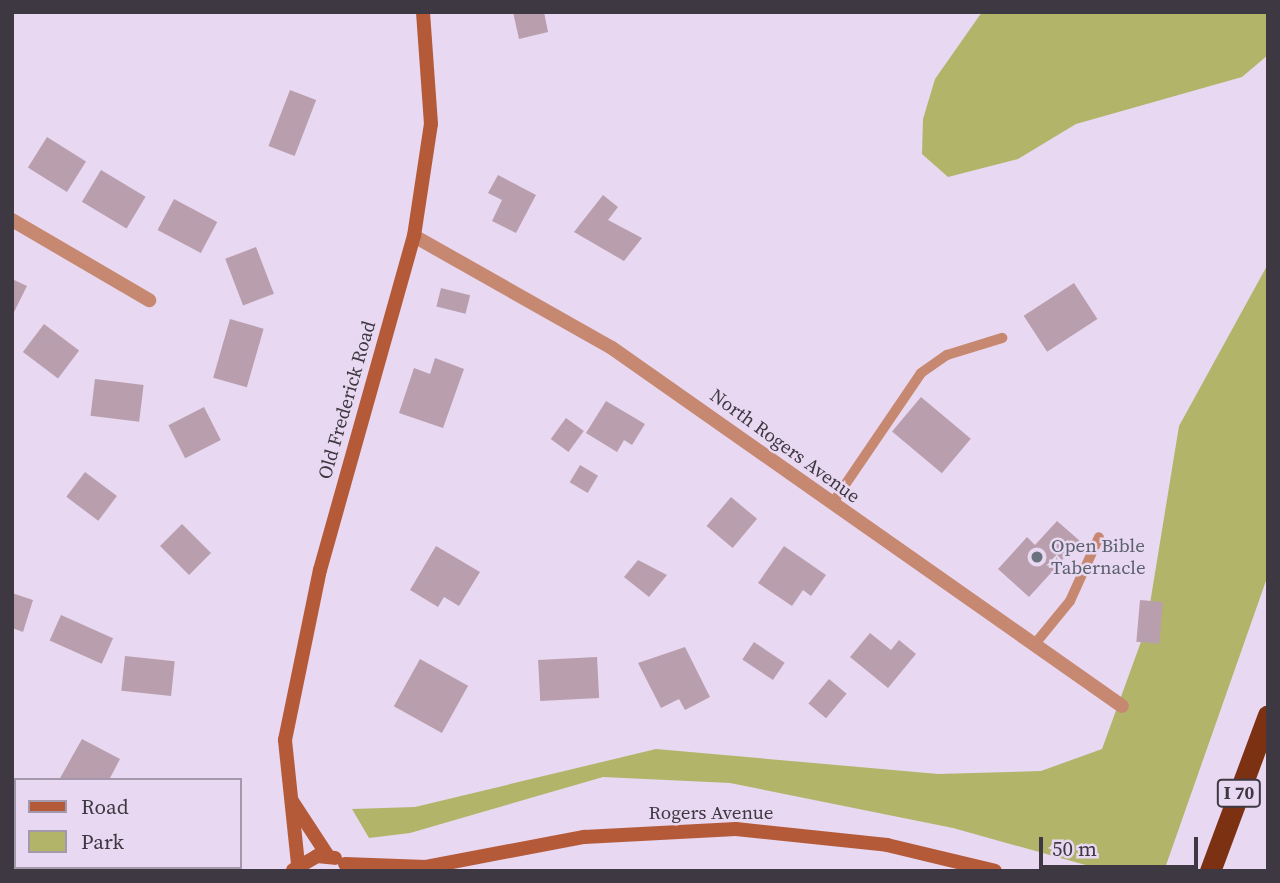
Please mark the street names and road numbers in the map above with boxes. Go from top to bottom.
street label: Old Frederick Road [314,318,380,482]
street label: North Rogers Avenue [706,384,864,508]
road number: I 70 [1216,778,1262,808]
street label: Rogers Avenue [649,802,773,824]

